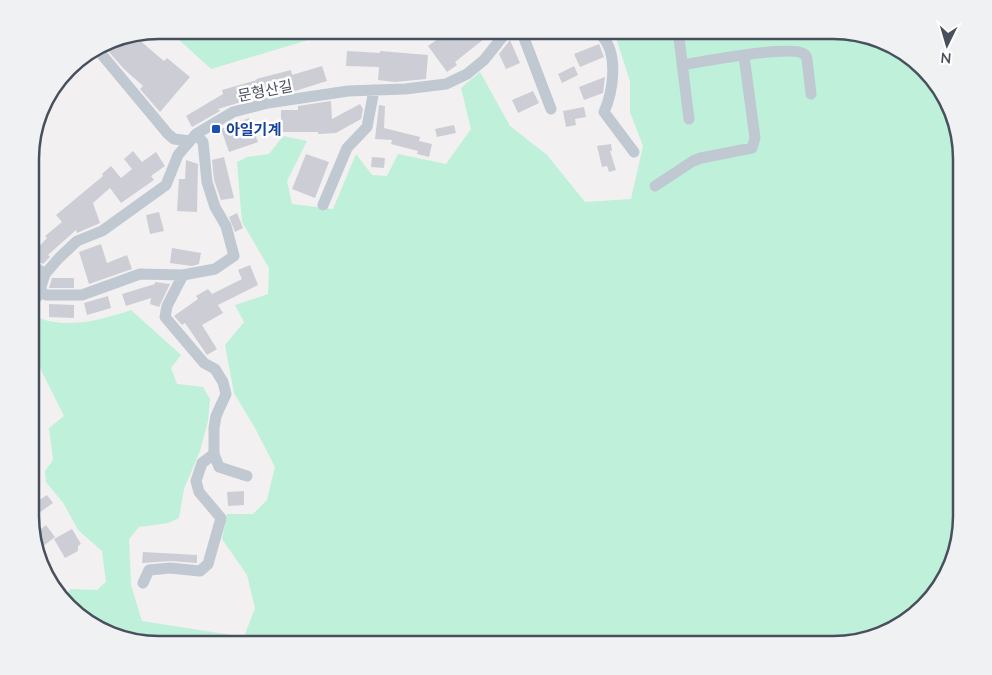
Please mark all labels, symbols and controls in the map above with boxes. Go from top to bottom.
north arrow [922,20,972,70]
text: N [940,50,952,67]
street label: 문형산길 [236,76,294,104]
place label: 아일기계 [226,120,281,138]
marker: 아일기계 [210,123,222,135]

